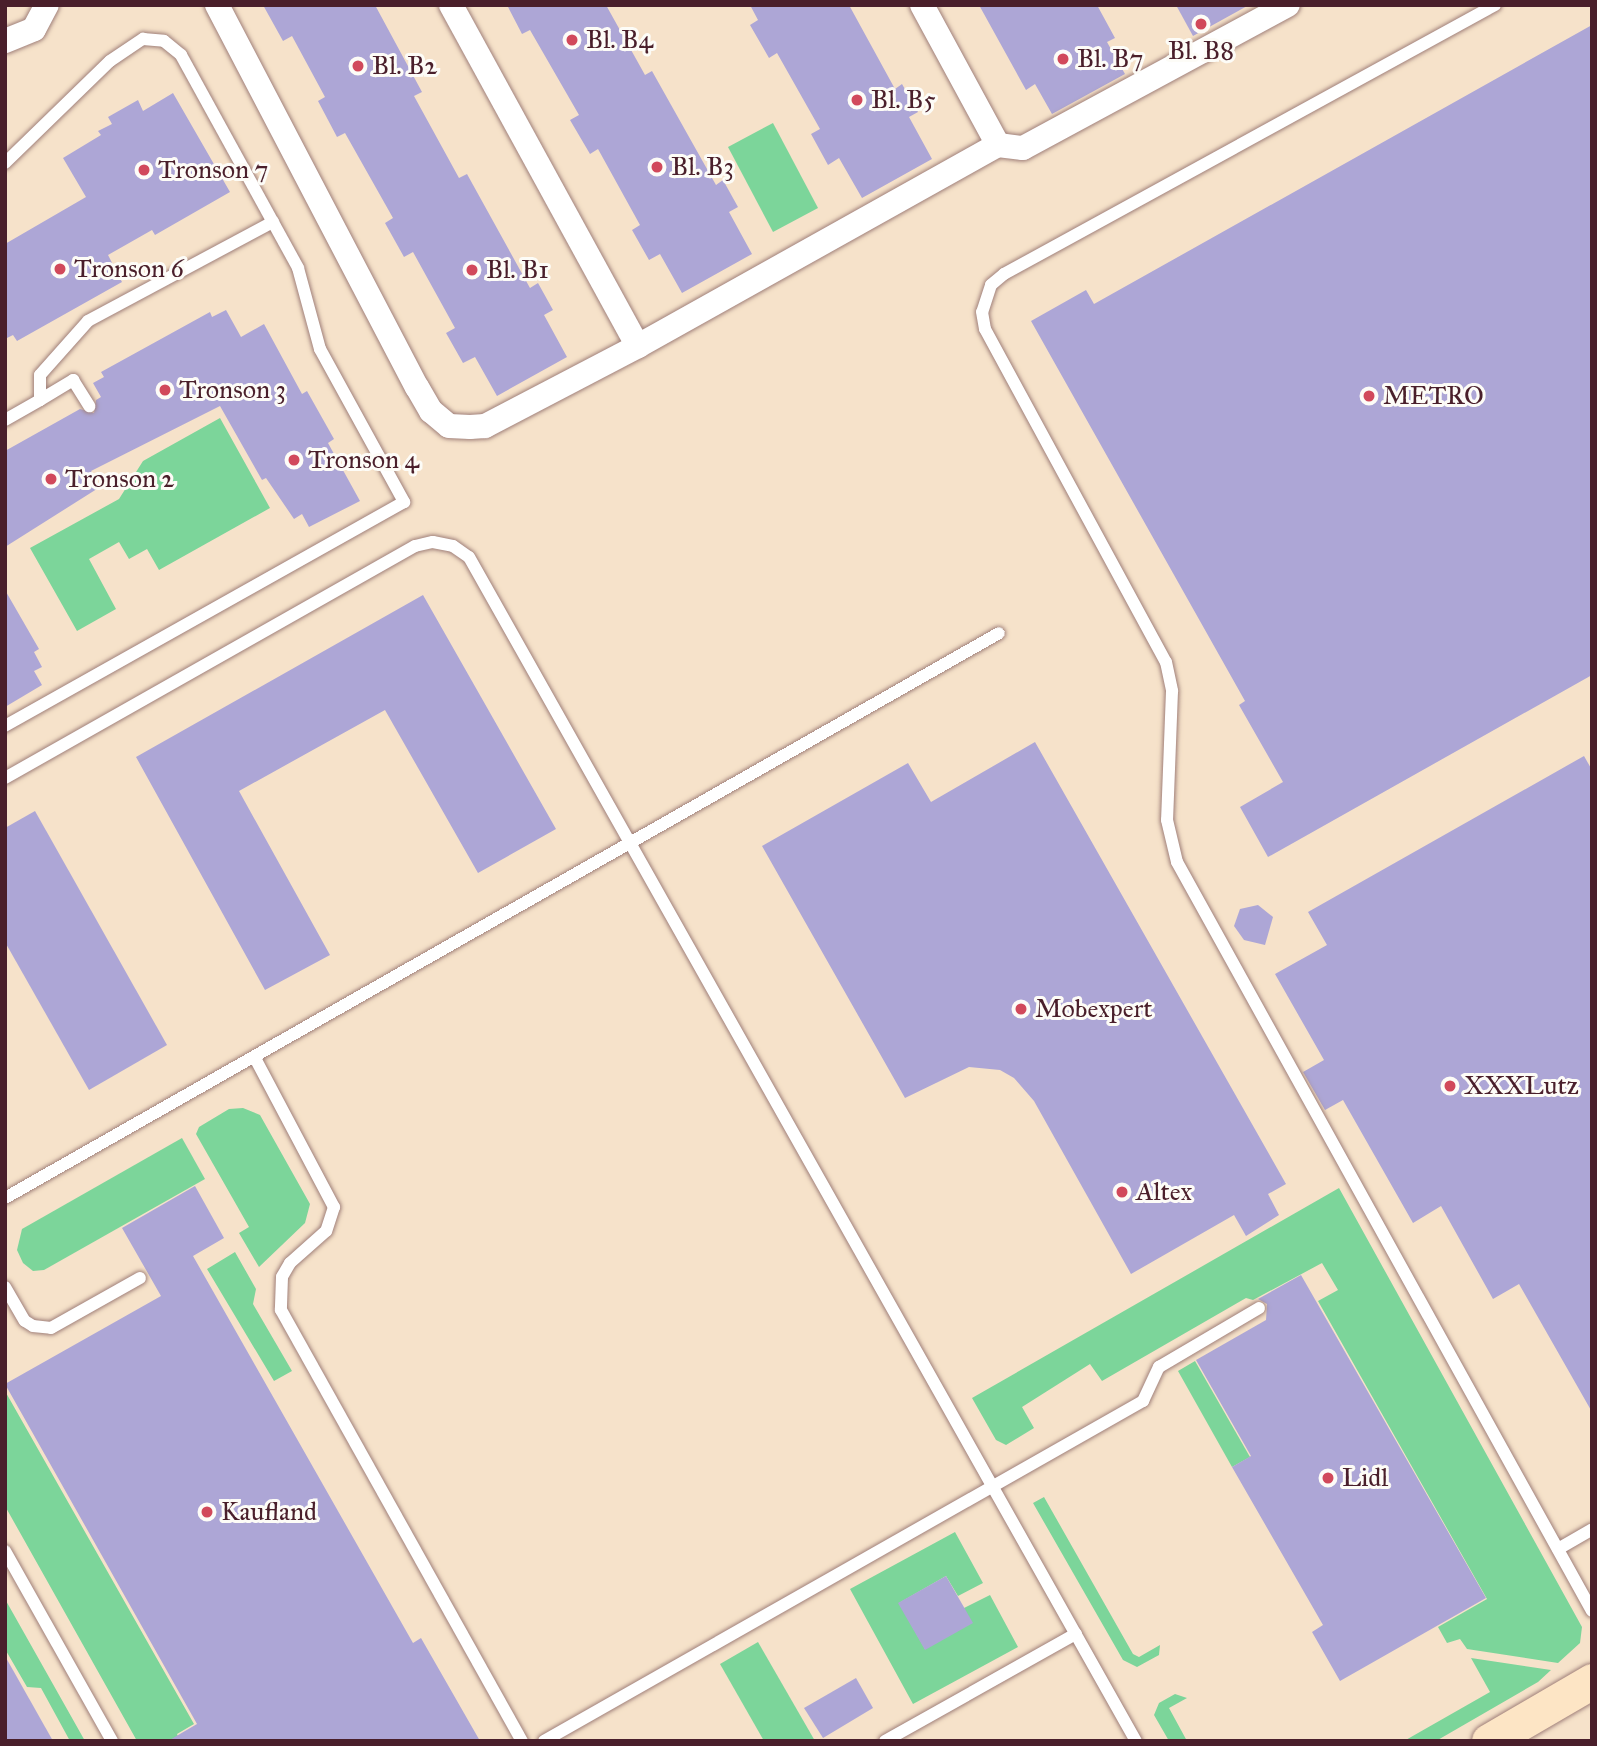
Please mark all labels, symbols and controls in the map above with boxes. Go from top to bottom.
marker: Bl. B8 [1193,16,1209,32]
place label: Bl. B4 [586,24,653,56]
marker: Bl. B4 [564,32,580,48]
place label: Bl. B8 [1168,35,1234,67]
place label: Bl. B7 [1077,43,1143,75]
place label: Bl. B2 [372,50,437,82]
marker: Bl. B7 [1055,51,1071,67]
marker: Bl. B2 [350,58,366,74]
place label: Bl. B5 [871,84,936,116]
marker: Bl. B5 [849,92,865,108]
place label: Bl. B3 [671,151,734,183]
place label: Tronson 7 [158,154,268,186]
marker: Bl. B3 [649,159,665,175]
marker: Tronson 7 [136,162,152,178]
place label: Tronson 6 [74,253,184,285]
place label: Bl. B1 [486,254,549,286]
marker: Tronson 6 [52,261,68,277]
marker: Bl. B1 [464,262,480,278]
place label: Tronson 3 [179,374,286,406]
place label: METRO [1383,380,1484,412]
marker: Tronson 3 [157,382,173,398]
marker: METRO [1361,388,1377,404]
place label: Tronson 4 [308,444,419,476]
marker: Tronson 4 [286,452,302,468]
place label: Tronson 2 [65,463,174,495]
marker: Tronson 2 [43,471,59,487]
place label: Mobexpert [1035,993,1153,1025]
marker: Mobexpert [1013,1001,1029,1017]
place label: XXXLutz [1464,1070,1579,1102]
marker: XXXLutz [1442,1078,1458,1094]
place label: Altex [1136,1176,1192,1208]
marker: Altex [1114,1184,1130,1200]
place label: Lidl [1342,1462,1388,1494]
marker: Lidl [1320,1470,1336,1486]
place label: Kaufland [221,1496,317,1528]
marker: Kaufland [199,1504,215,1520]

